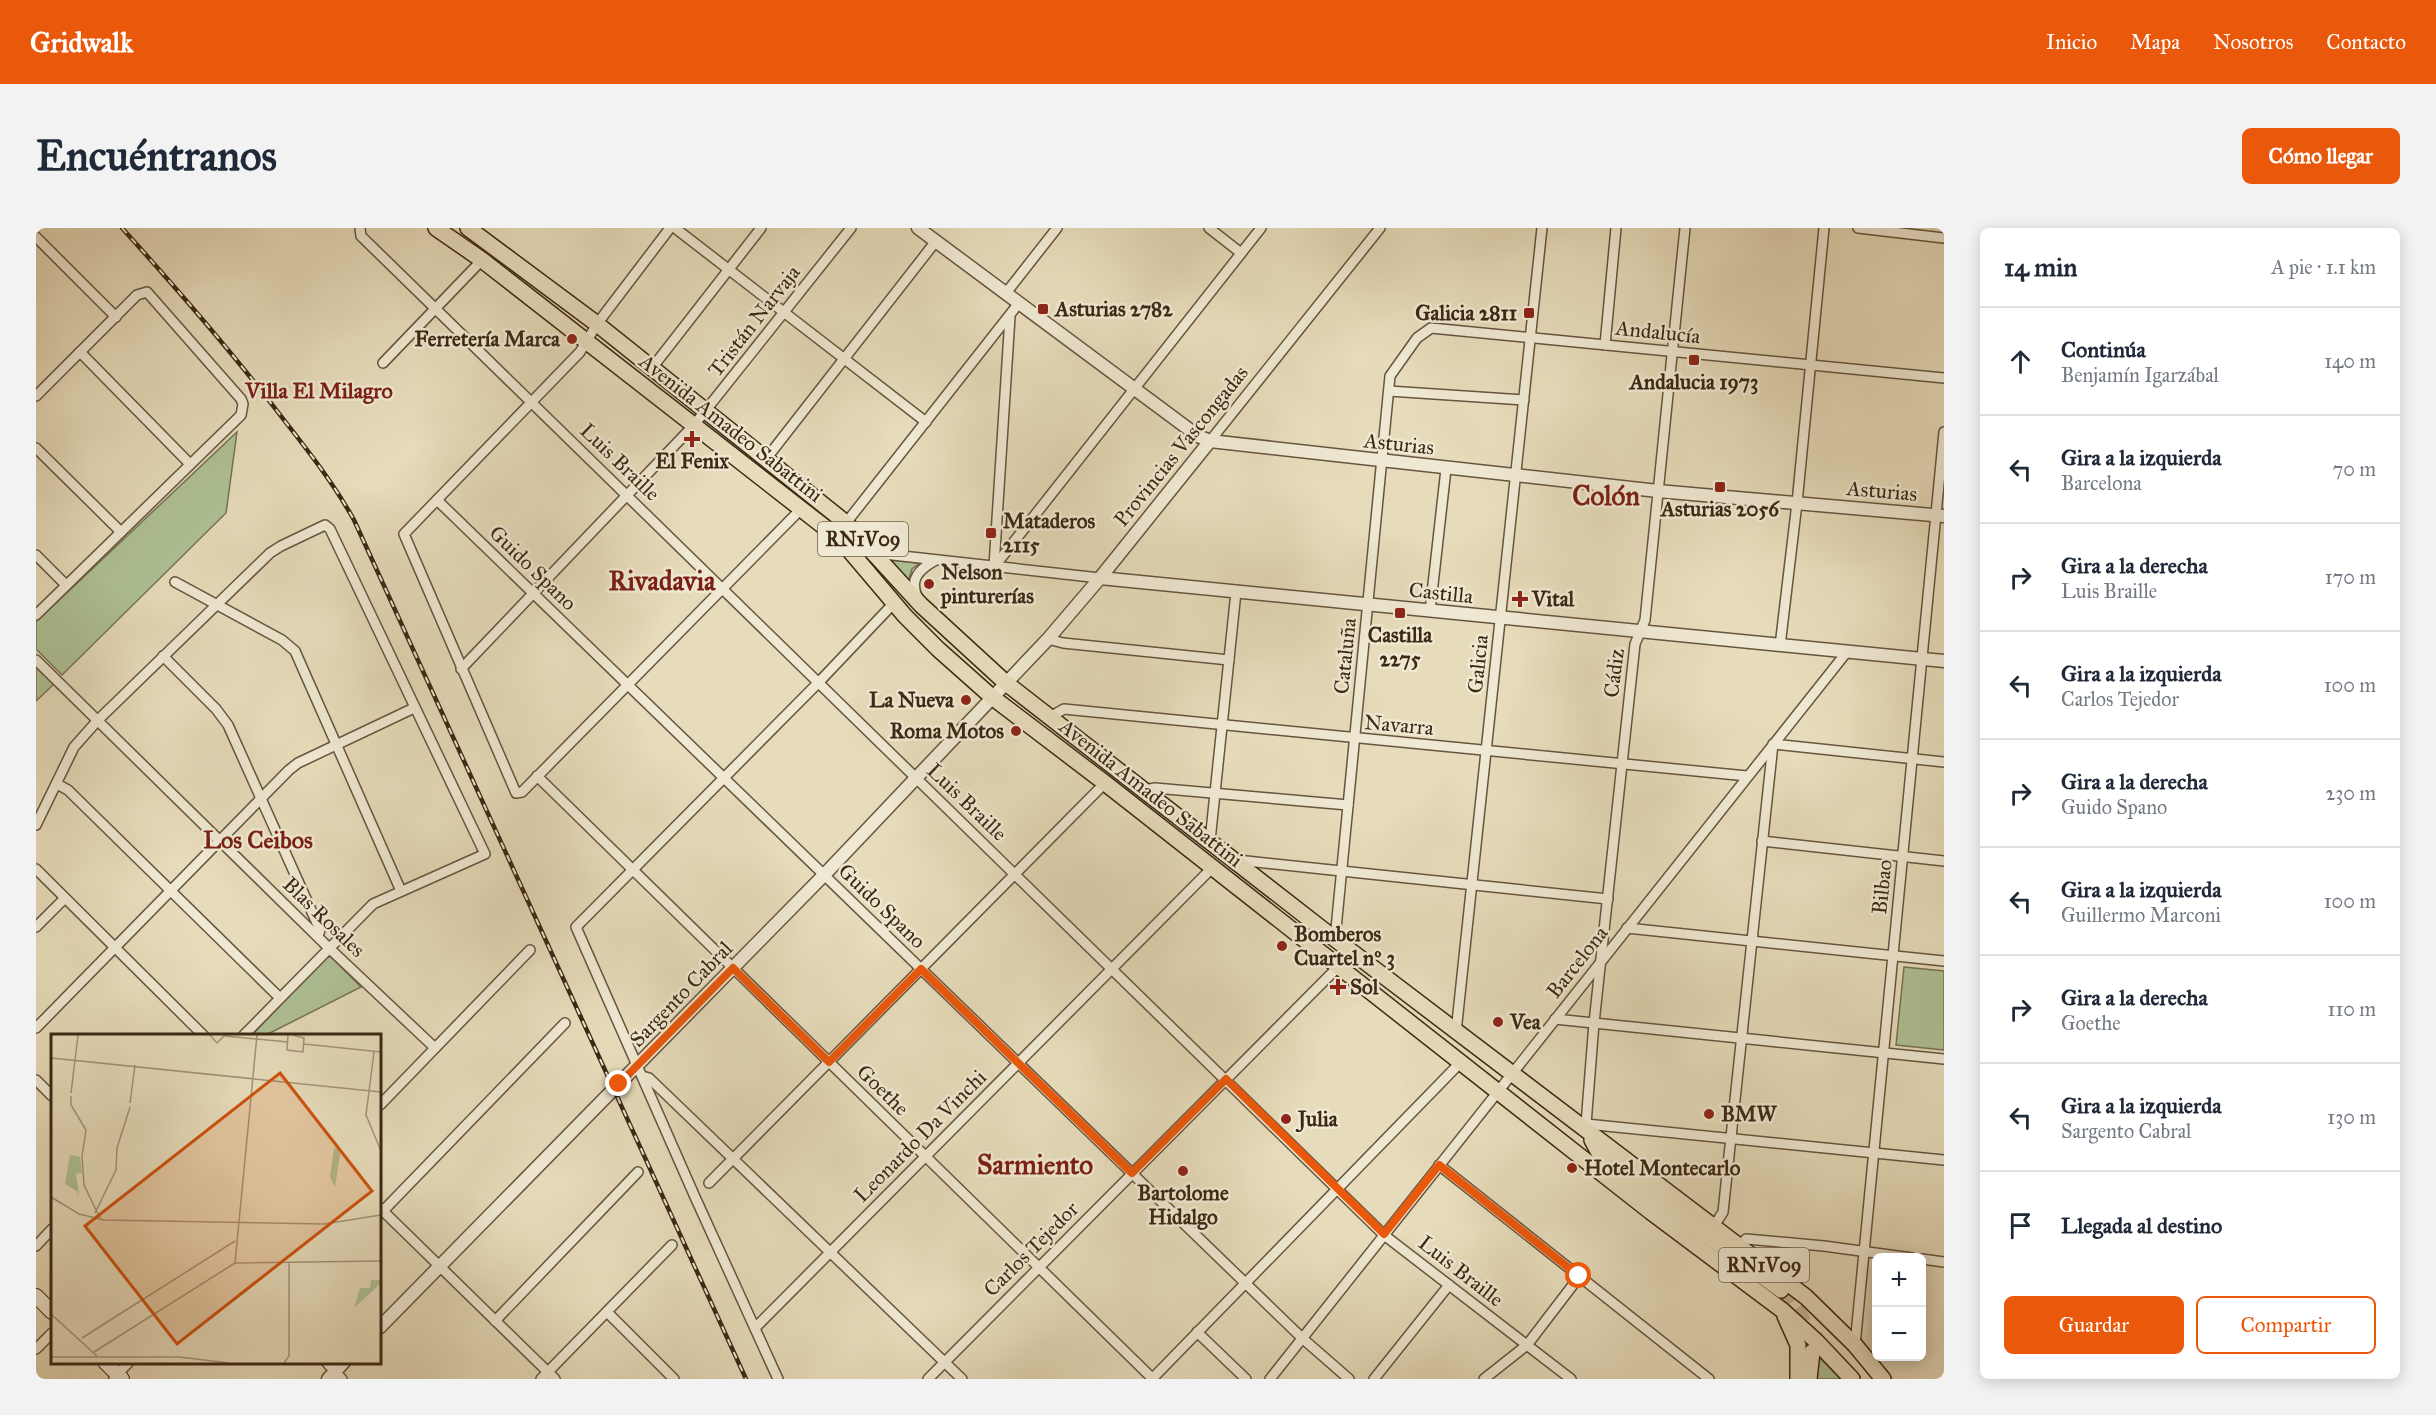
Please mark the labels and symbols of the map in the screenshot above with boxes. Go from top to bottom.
street label: Tristán Narvaja [702,260,806,382]
place label: Asturias 2782 [1053,296,1173,322]
place label: Galicia 2811 [1415,300,1517,326]
marker: Asturias 2782 [1036,302,1050,316]
marker: Galicia 2811 [1522,306,1536,320]
street label: Andalucía [1613,315,1702,349]
place label: Ferretería Marca [414,326,561,352]
marker: Ferretería Marca [565,332,579,346]
street label: Avenida Amadeo Sabattini [633,348,828,508]
marker: Andalucia 1973 [1687,353,1701,367]
street label: Provincias Vascongadas [1108,360,1254,532]
place label: Andalucia 1973 [1628,369,1758,395]
district label: Villa El Milagro [244,377,393,404]
street label: Luis Braille [575,418,666,507]
street label: Asturias [1362,427,1435,461]
marker: El Fenix [685,432,699,446]
place label: El Fenix [655,448,730,474]
street label: Asturias [1845,475,1918,507]
district label: Colón [1572,479,1640,512]
marker: Asturias 2056 [1713,480,1727,494]
place label: Asturias 2056 [1659,496,1780,522]
place label: Mataderos 2115 [1003,508,1096,558]
street label: Guido Spano [484,520,582,616]
road number: RN1V09 [818,522,908,556]
marker: Mataderos 2115 [984,526,998,540]
place label: Nelson pinturerías [940,559,1034,609]
district label: Rivadavia [608,564,716,597]
marker: Nelson pinturerías [922,577,936,591]
street label: Castilla [1408,577,1474,609]
place label: Vital [1531,586,1576,612]
marker: Vital [1513,592,1527,606]
marker: Castilla 2275 [1393,606,1407,620]
street label: Cataluña [1328,616,1362,695]
place label: Castilla 2275 [1368,622,1433,672]
street label: Galicia [1462,633,1494,695]
street label: Cádiz [1598,647,1630,699]
place label: La Nueva [869,687,955,713]
marker: La Nueva [959,693,973,707]
street label: Navarra [1363,709,1435,741]
street label: Avenida Amadeo Sabattini [1053,713,1248,873]
place label: Roma Motos [890,718,1004,744]
marker: Roma Motos [1009,724,1023,738]
street label: Luis Braille [922,758,1013,847]
district label: Los Ceibos [203,825,313,855]
street label: Guido Spano [833,858,931,954]
street label: Bilbao [1866,858,1898,916]
street label: Blas Rosales [277,871,371,963]
place label: Bomberos Cuartel nº 3 [1294,921,1395,971]
street label: Barcelona [1541,921,1613,1003]
street label: Sargento Cabral [624,935,738,1052]
marker: Bomberos Cuartel nº 3 [1275,939,1289,953]
place label: Sol [1350,974,1380,1000]
marker: Sol [1331,980,1345,994]
place label: Vea [1509,1009,1542,1035]
marker: Vea [1491,1015,1505,1029]
inset map [51,1034,381,1364]
street label: Goethe [851,1059,915,1121]
street label: Leonardo Da Vinchi [848,1064,992,1208]
route end [605,1070,631,1096]
place label: BMW [1721,1101,1777,1127]
place label: Julia [1295,1106,1339,1133]
marker: BMW [1702,1107,1716,1121]
marker: Julia [1279,1112,1293,1126]
district label: Sarmiento [977,1148,1093,1181]
place label: Hotel Montecarlo [1584,1155,1741,1181]
marker: Hotel Montecarlo [1565,1161,1579,1175]
marker: Bartolome Hidalgo [1176,1164,1190,1178]
place label: Bartolome Hidalgo [1137,1180,1229,1230]
street label: Carlos Tejedor [978,1196,1084,1302]
street label: Luis Braille [1413,1230,1509,1312]
road number: RN1V09 [1719,1248,1809,1282]
route start [1565,1262,1591,1288]

